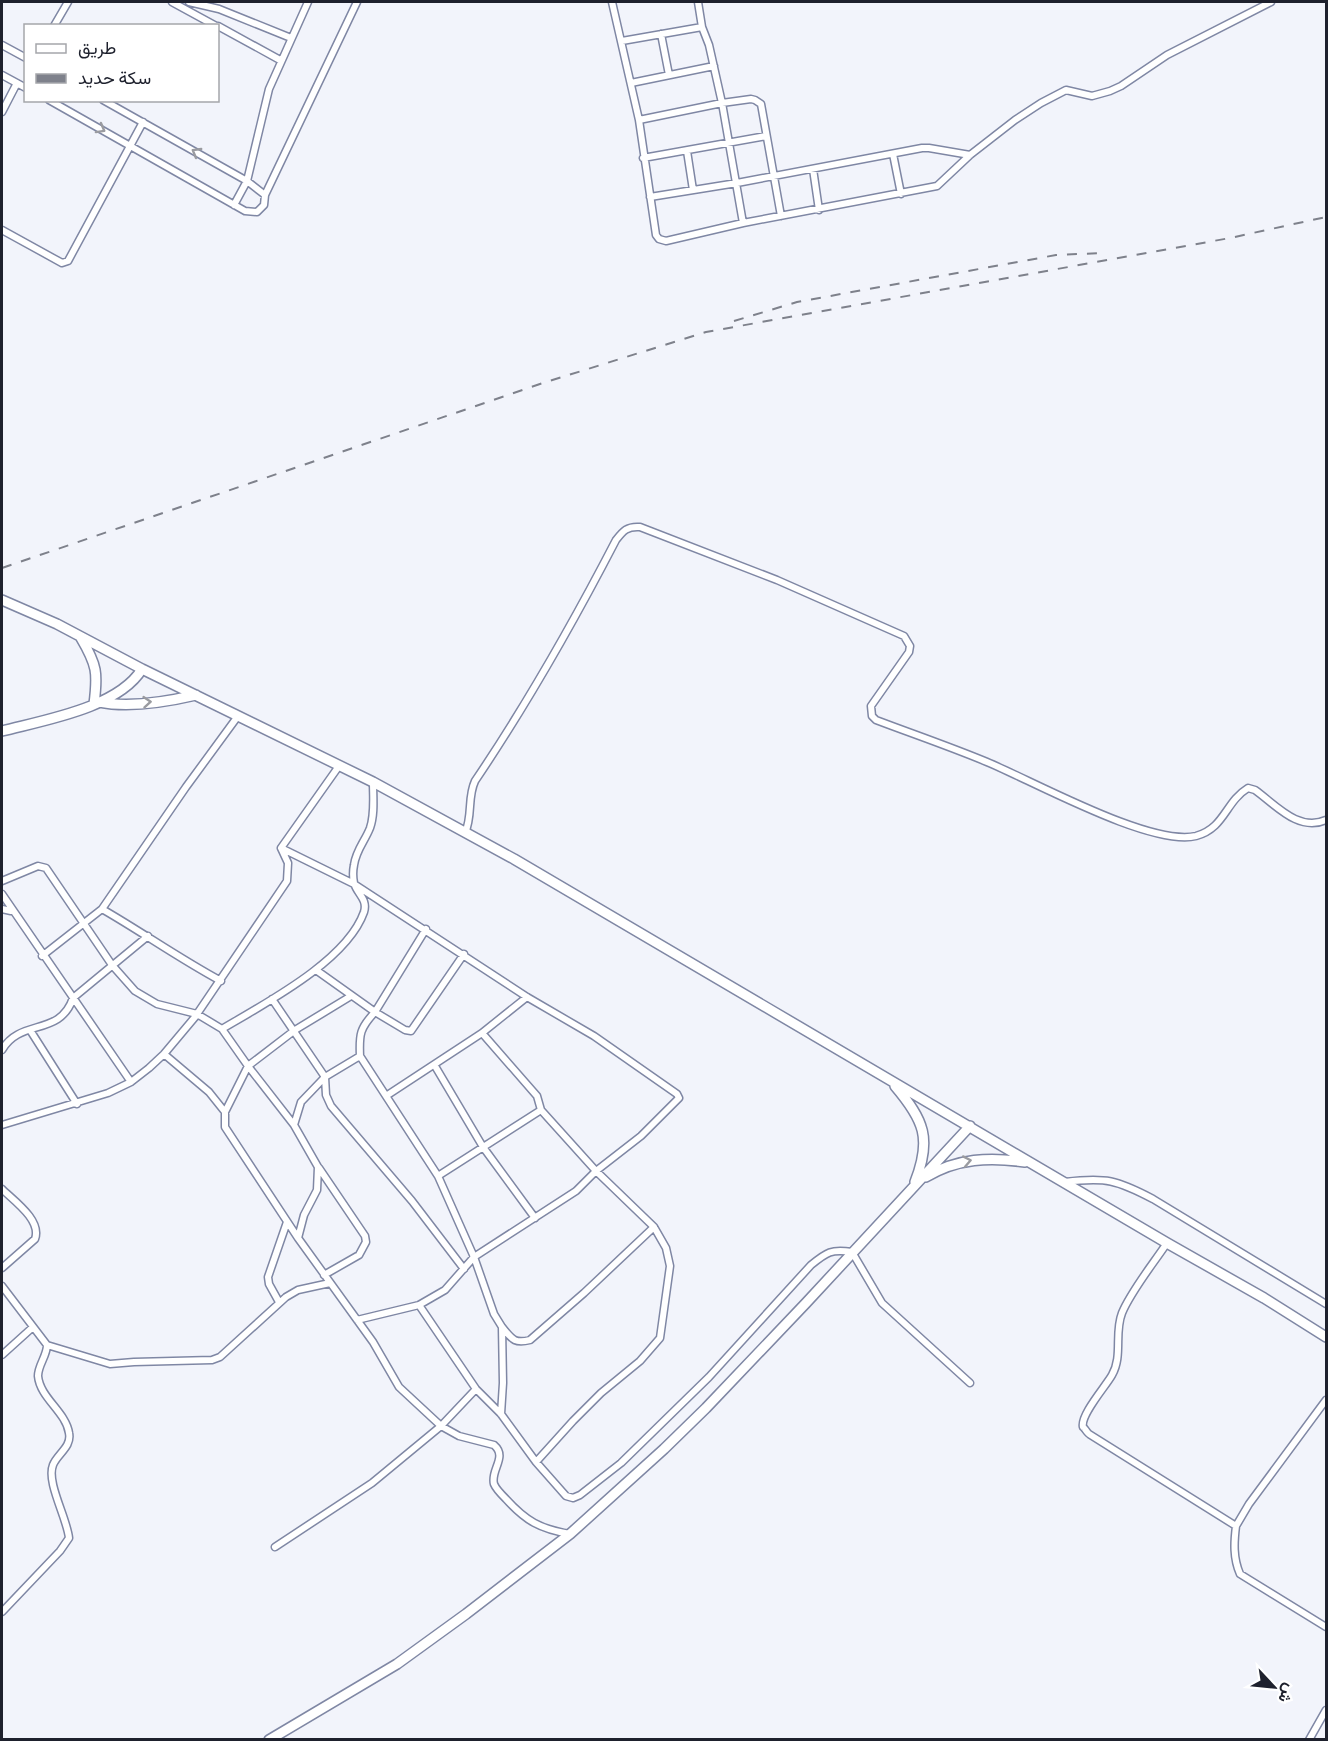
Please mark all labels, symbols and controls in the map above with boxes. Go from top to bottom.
legend [24,24,219,102]
text: طريق [78,36,116,59]
text: سكة حديد [78,66,151,88]
one-way arrow [94,121,105,133]
one-way arrow [192,148,202,159]
one-way arrow [143,696,152,709]
one-way arrow [961,1155,971,1168]
north arrow [1244,1657,1304,1717]
text: ش [1274,1681,1301,1707]

